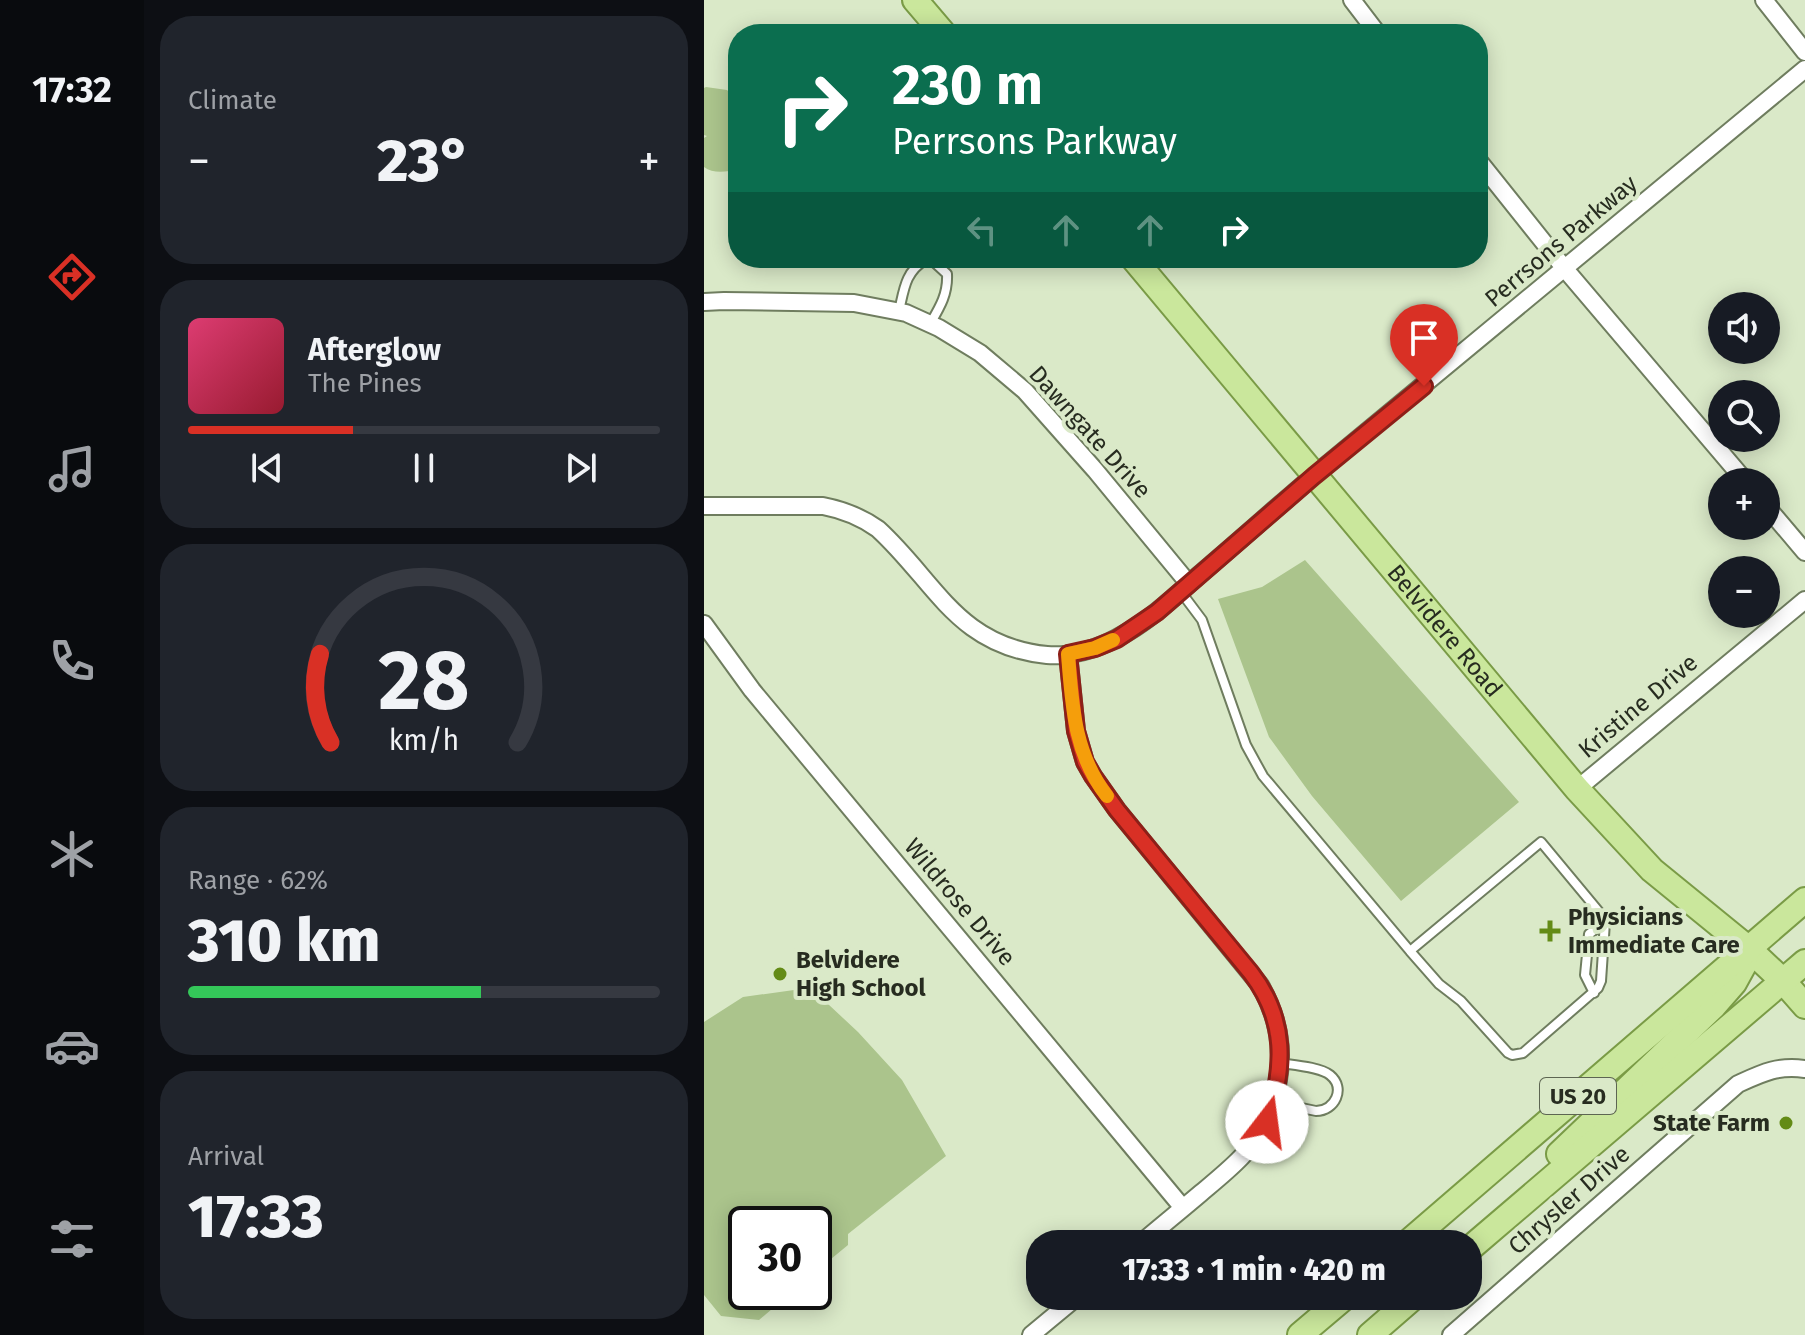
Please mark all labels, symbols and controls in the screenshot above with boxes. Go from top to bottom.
text: 230 m [892,52,1043,119]
icon: right [760,56,864,160]
text: 17:32 [32,68,112,112]
text: Climate [188,85,277,116]
text: Perrsons Parkway [892,120,1177,164]
text: 23° [377,125,471,197]
text: − [188,135,210,188]
text: + [638,135,660,188]
street label: Perrsons Parkway [1479,169,1643,313]
icon: left [960,208,1004,252]
icon: ahead [1044,208,1088,252]
icon: ahead [1128,208,1172,252]
icon: right [1212,208,1256,252]
icon: directions [44,249,100,305]
map controls [1708,292,1780,628]
button: sound [1708,292,1780,364]
pin [1390,304,1458,386]
icon: arrive [1402,316,1446,360]
text: Afterglow [308,332,441,368]
street label: Dawngate Drive [1023,360,1157,504]
text: The Pines [308,368,422,399]
button: search [1708,380,1780,452]
icon: music [44,441,100,497]
icon: previous [245,446,289,490]
icon: pause [402,446,446,490]
icon: next [559,446,603,490]
button: + [1708,468,1780,540]
button: − [1708,556,1780,628]
street label: Belvidere Road [1381,559,1508,703]
text: 28 [378,631,470,731]
icon: phone [44,633,100,689]
street label: Kristine Drive [1573,648,1703,764]
text: km/h [389,724,459,759]
icon: climate [44,826,100,882]
street label: Wildrose Drive [899,833,1021,971]
text: Range · 62% [188,865,328,896]
place label: Physicians Immediate Care [1568,903,1740,959]
text: 310 km [188,905,380,977]
marker: Physicians Immediate Care [1539,920,1561,942]
place label: Belvidere High School [796,946,927,1002]
marker: Belvidere High School [771,965,789,983]
icon: car [44,1018,100,1074]
road number: US 20 [1540,1078,1616,1114]
position arrow [1225,1080,1309,1164]
place label: State Farm [1653,1109,1770,1137]
marker: State Farm [1777,1114,1795,1132]
street label: Chrysler Drive [1503,1140,1635,1260]
text: Arrival [188,1141,264,1172]
text: 17:33 [188,1181,323,1253]
speed limit sign: 30 [728,1206,832,1310]
icon: filters [44,1211,100,1267]
text: 17:33 · 1 min · 420 m [1122,1252,1386,1288]

